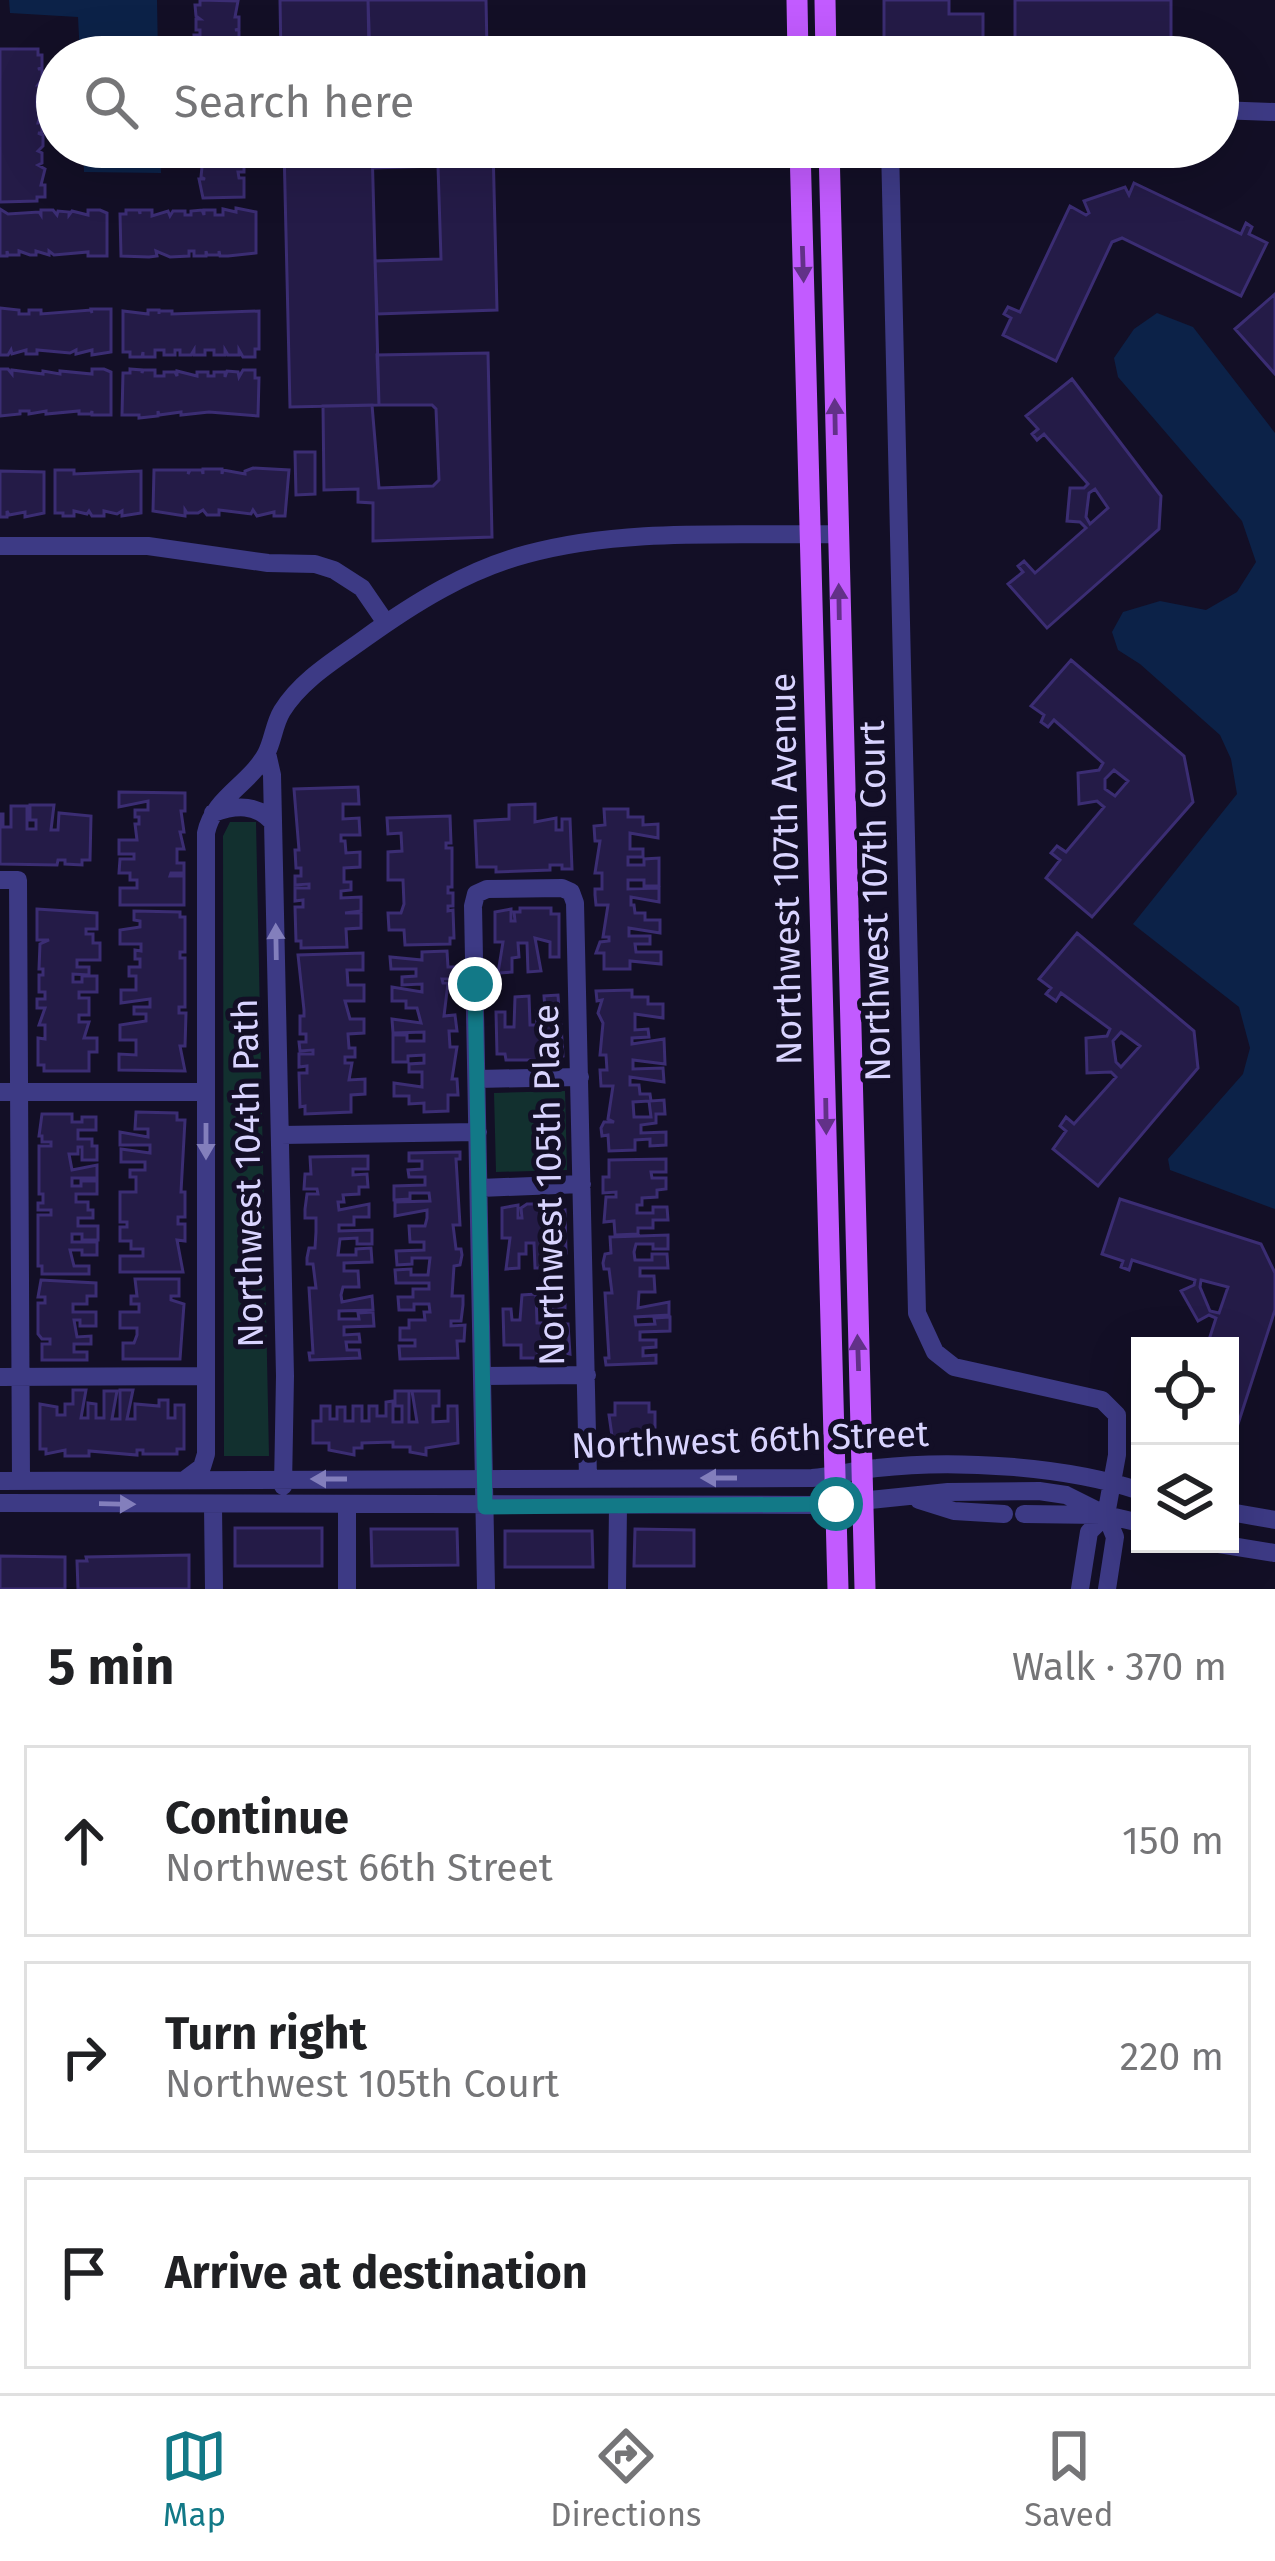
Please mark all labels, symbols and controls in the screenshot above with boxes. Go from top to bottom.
search box [36,36,1239,168]
icon: search [78,69,144,135]
text: Search here [174,75,414,129]
one-way arrow [794,246,813,284]
one-way arrow [826,397,845,435]
one-way arrow [830,582,849,620]
street label: Northwest 107th Avenue [761,672,811,1066]
street label: Northwest 107th Court [850,720,900,1082]
one-way arrow [266,922,285,960]
route end [448,957,502,1011]
street label: Northwest 104th Path [223,998,273,1348]
street label: Northwest 105th Place [524,1004,574,1366]
one-way arrow [816,1098,835,1136]
one-way arrow [196,1123,216,1161]
one-way arrow [849,1333,868,1371]
map controls [1131,1337,1239,1553]
button: locate [1131,1337,1239,1445]
street label: Northwest 66th Street [570,1412,930,1468]
button: layers [1131,1445,1239,1553]
one-way arrow [699,1468,737,1488]
one-way arrow [309,1469,347,1489]
route start [809,1477,863,1531]
one-way arrow [99,1495,137,1514]
text: 5 min [48,1636,174,1698]
text: Walk · 370 m [1012,1644,1227,1690]
text: Continue [165,1791,349,1845]
icon: ahead [51,1808,117,1874]
text: 150 m [1122,1818,1224,1864]
text: Northwest 66th Street [165,1845,553,1891]
text: Turn right [165,2007,367,2061]
icon: right [51,2024,117,2090]
text: 220 m [1120,2034,1224,2080]
text: Northwest 105th Court [165,2061,559,2107]
icon: arrive [51,2240,117,2306]
text: Arrive at destination [165,2246,588,2300]
tab: Map [161,2423,227,2535]
tab: Directions [550,2423,702,2535]
tab: Saved [1024,2423,1114,2535]

